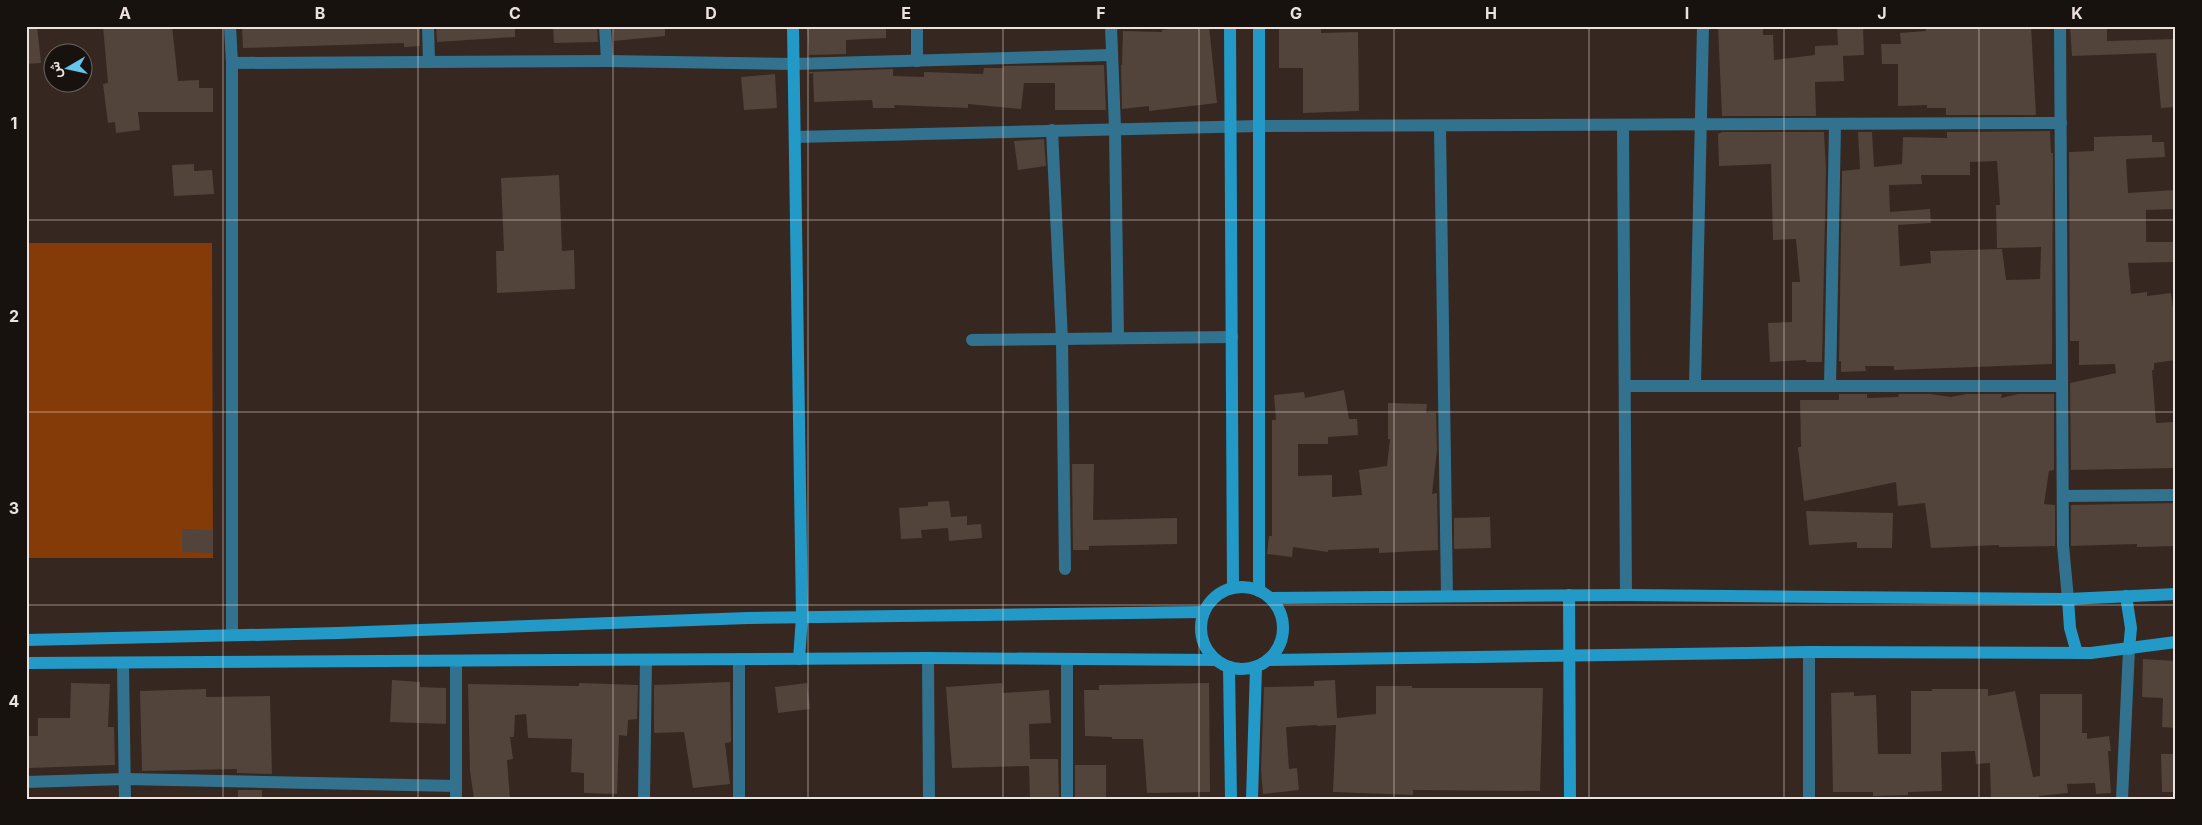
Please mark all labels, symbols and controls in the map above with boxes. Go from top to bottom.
text: A [119,3,131,23]
text: B [315,3,325,23]
text: C [509,3,521,23]
text: D [705,3,717,23]
text: E [901,3,911,23]
text: F [1096,3,1106,23]
text: G [1290,3,1302,23]
text: H [1485,3,1497,23]
text: I [1685,3,1689,23]
text: J [1877,3,1887,23]
text: K [2071,3,2083,23]
north arrow [42,42,92,92]
text: ش [45,60,65,80]
text: 1 [11,113,17,133]
text: 2 [9,306,19,326]
text: 3 [9,498,19,518]
text: 4 [9,691,20,711]

